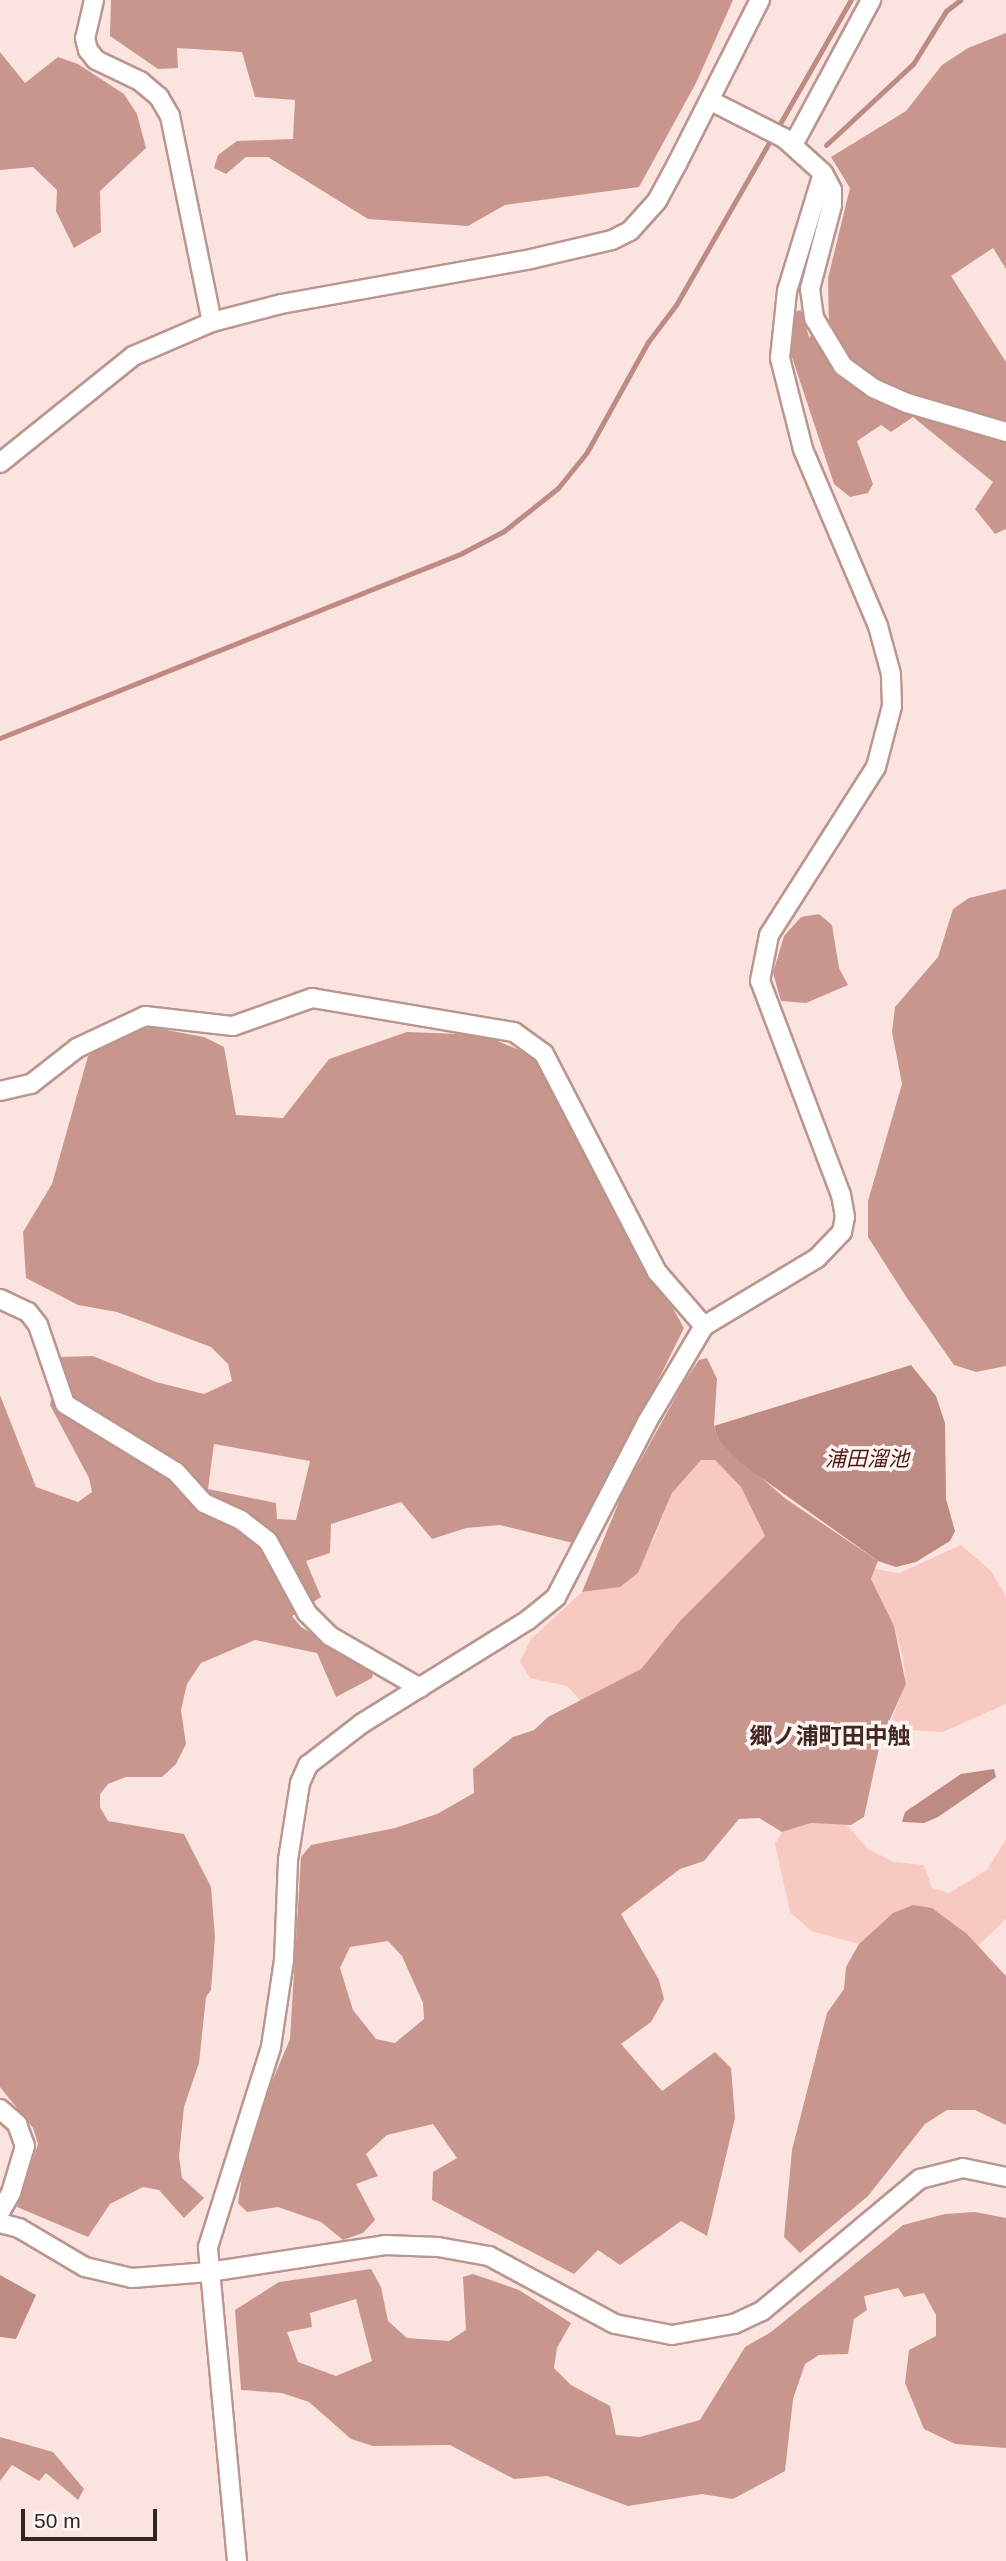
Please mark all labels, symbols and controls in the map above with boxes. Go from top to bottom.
water label: 浦田溜池 [825,1446,909,1472]
district label: 郷ノ浦町田中触 [750,1722,910,1750]
scale bar [24,2494,161,2538]
text: 50 m [34,2509,81,2532]

